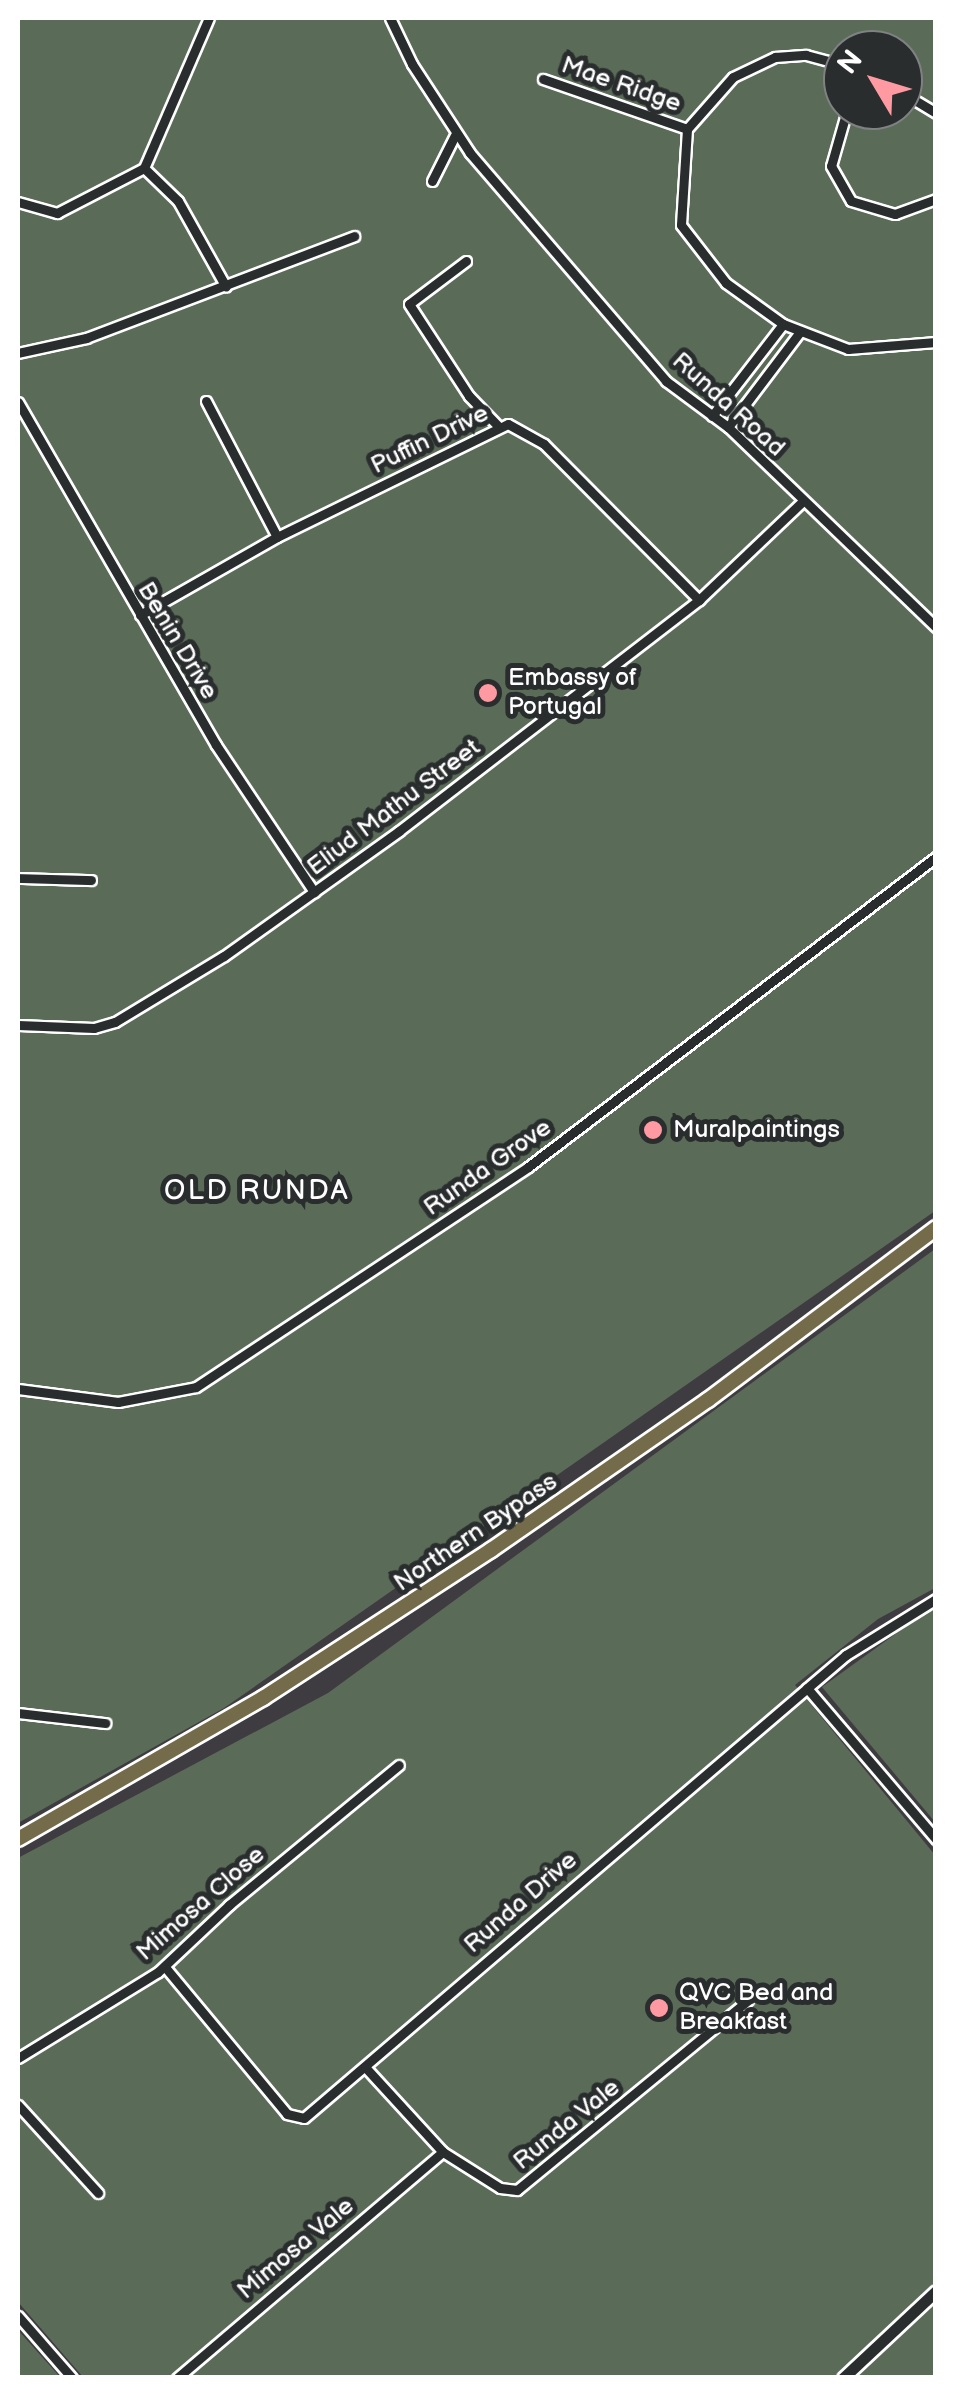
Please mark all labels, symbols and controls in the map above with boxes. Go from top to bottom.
north arrow [823,30,923,130]
text: N [831,44,870,81]
street label: Mae Ridge [557,51,685,119]
street label: Runda Road [665,347,791,463]
street label: Puffin Drive [366,399,494,481]
street label: Benin Drive [130,577,224,705]
place label: Embassy of Portugal [508,664,638,723]
marker: Embassy of Portugal [477,682,499,704]
street label: Eliud Mathu Street [301,733,487,883]
street label: Runda Grove [418,1113,558,1223]
place label: Muralpaintings [673,1115,840,1145]
marker: Muralpaintings [642,1119,664,1141]
district label: OLD RUNDA [164,1174,350,1208]
street label: Northern Bypass [389,1467,563,1599]
street label: Mimosa Close [131,1840,271,1968]
street label: Runda Drive [458,1846,584,1960]
place label: QVC Bed and Breakfast [679,1979,833,2038]
marker: QVC Bed and Breakfast [648,1997,670,2019]
street label: Runda Vale [507,2073,627,2177]
street label: Mimosa Vale [231,2191,361,2307]

